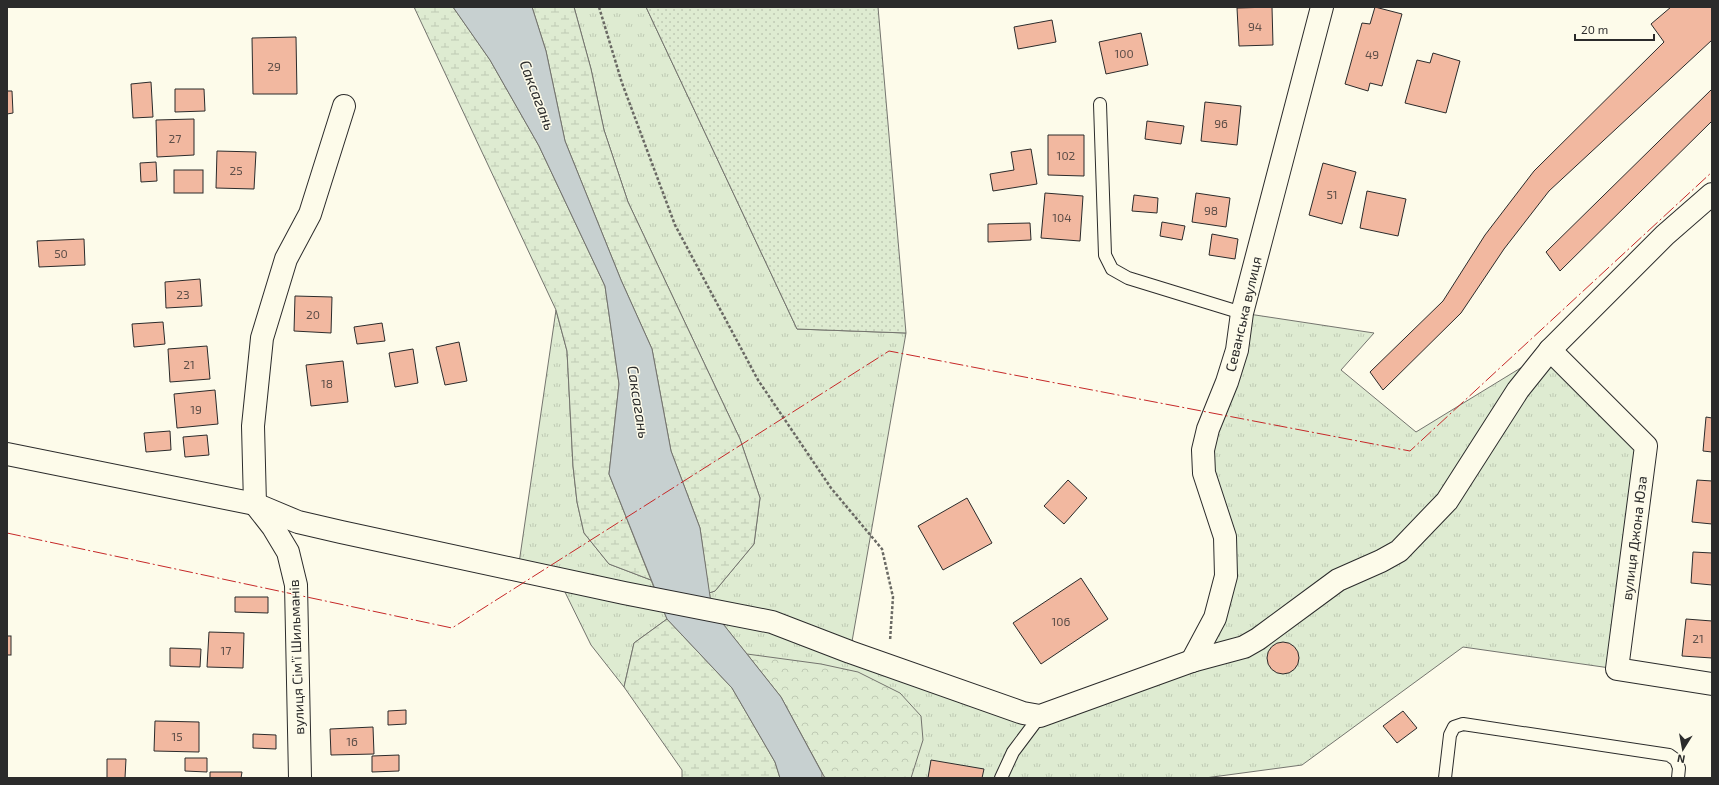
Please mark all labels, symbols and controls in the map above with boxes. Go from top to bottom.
scale bar [1575,16,1654,42]
house number: 94 [1248,19,1262,33]
text: 20 m [1581,22,1608,36]
house number: 100 [1114,46,1134,60]
house number: 49 [1365,47,1379,61]
water label: Саксагань [516,57,560,133]
house number: 29 [267,59,281,73]
house number: 96 [1214,116,1228,130]
house number: 27 [169,131,181,145]
house number: 102 [1057,148,1076,162]
house number: 25 [229,163,243,177]
house number: 51 [1326,187,1338,201]
house number: 98 [1204,203,1218,217]
house number: 104 [1052,210,1072,224]
house number: 50 [54,246,68,260]
street label: Севанська вулиця [1221,255,1265,373]
house number: 23 [176,287,190,301]
house number: 20 [306,307,320,321]
house number: 21 [183,357,195,371]
water label: Саксагань [624,364,654,440]
house number: 18 [321,376,333,390]
house number: 19 [190,402,202,416]
street label: вулиця Джона Юза [1618,475,1650,601]
street label: вулиця Сімʼї Шильманів [285,579,307,735]
house number: 106 [1052,614,1071,628]
house number: 21 [1692,631,1704,645]
house number: 17 [221,643,231,657]
house number: 15 [171,729,183,743]
north arrow [1663,729,1703,769]
house number: 16 [346,734,358,748]
text: N [1676,752,1686,766]

